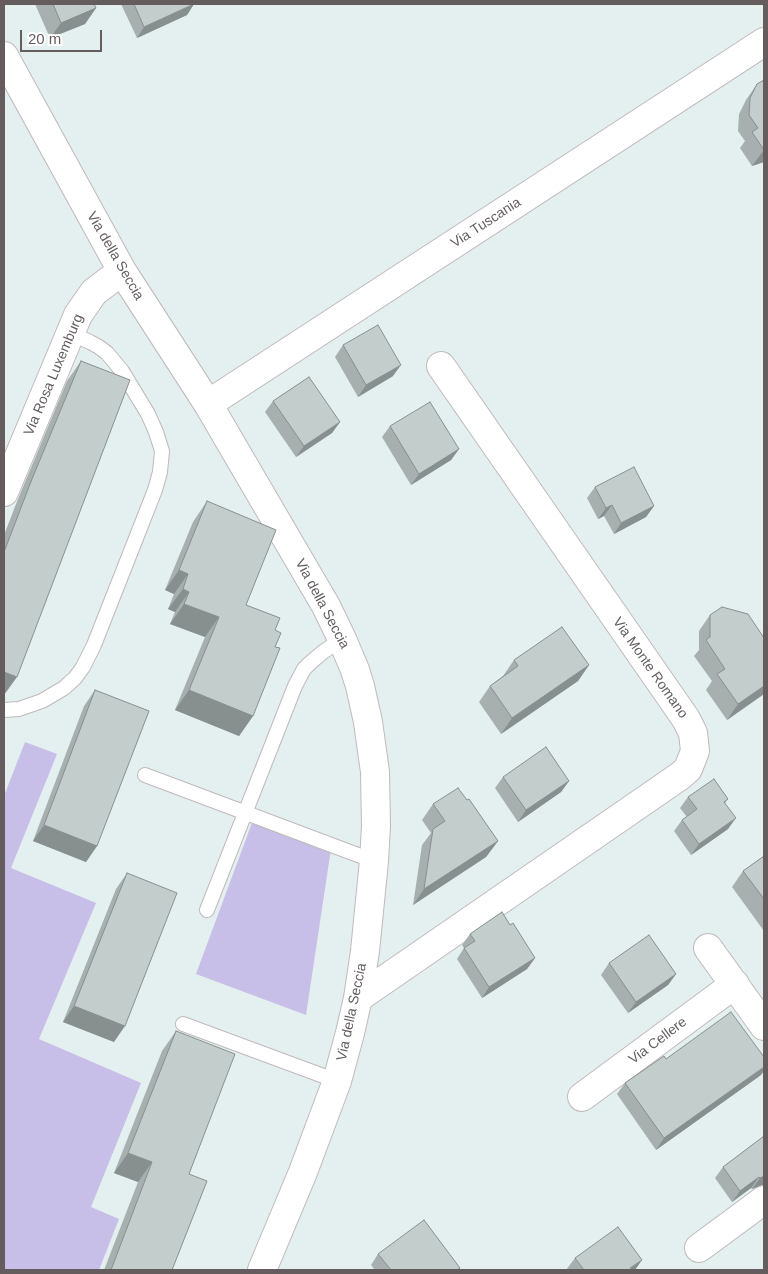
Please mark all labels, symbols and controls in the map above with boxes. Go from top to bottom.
scale bar [22,20,105,52]
text: 20 m [28,30,61,47]
street label: Via Tuscania [448,194,524,252]
street label: Via della Seccia [83,209,147,303]
street label: Via Rosa Luxemburg [21,312,87,438]
street label: Via della Seccia [291,556,353,652]
street label: Via Monte Romano [609,614,691,722]
street label: Via della Seccia [333,962,371,1062]
street label: Via Cellere [626,1014,690,1068]

